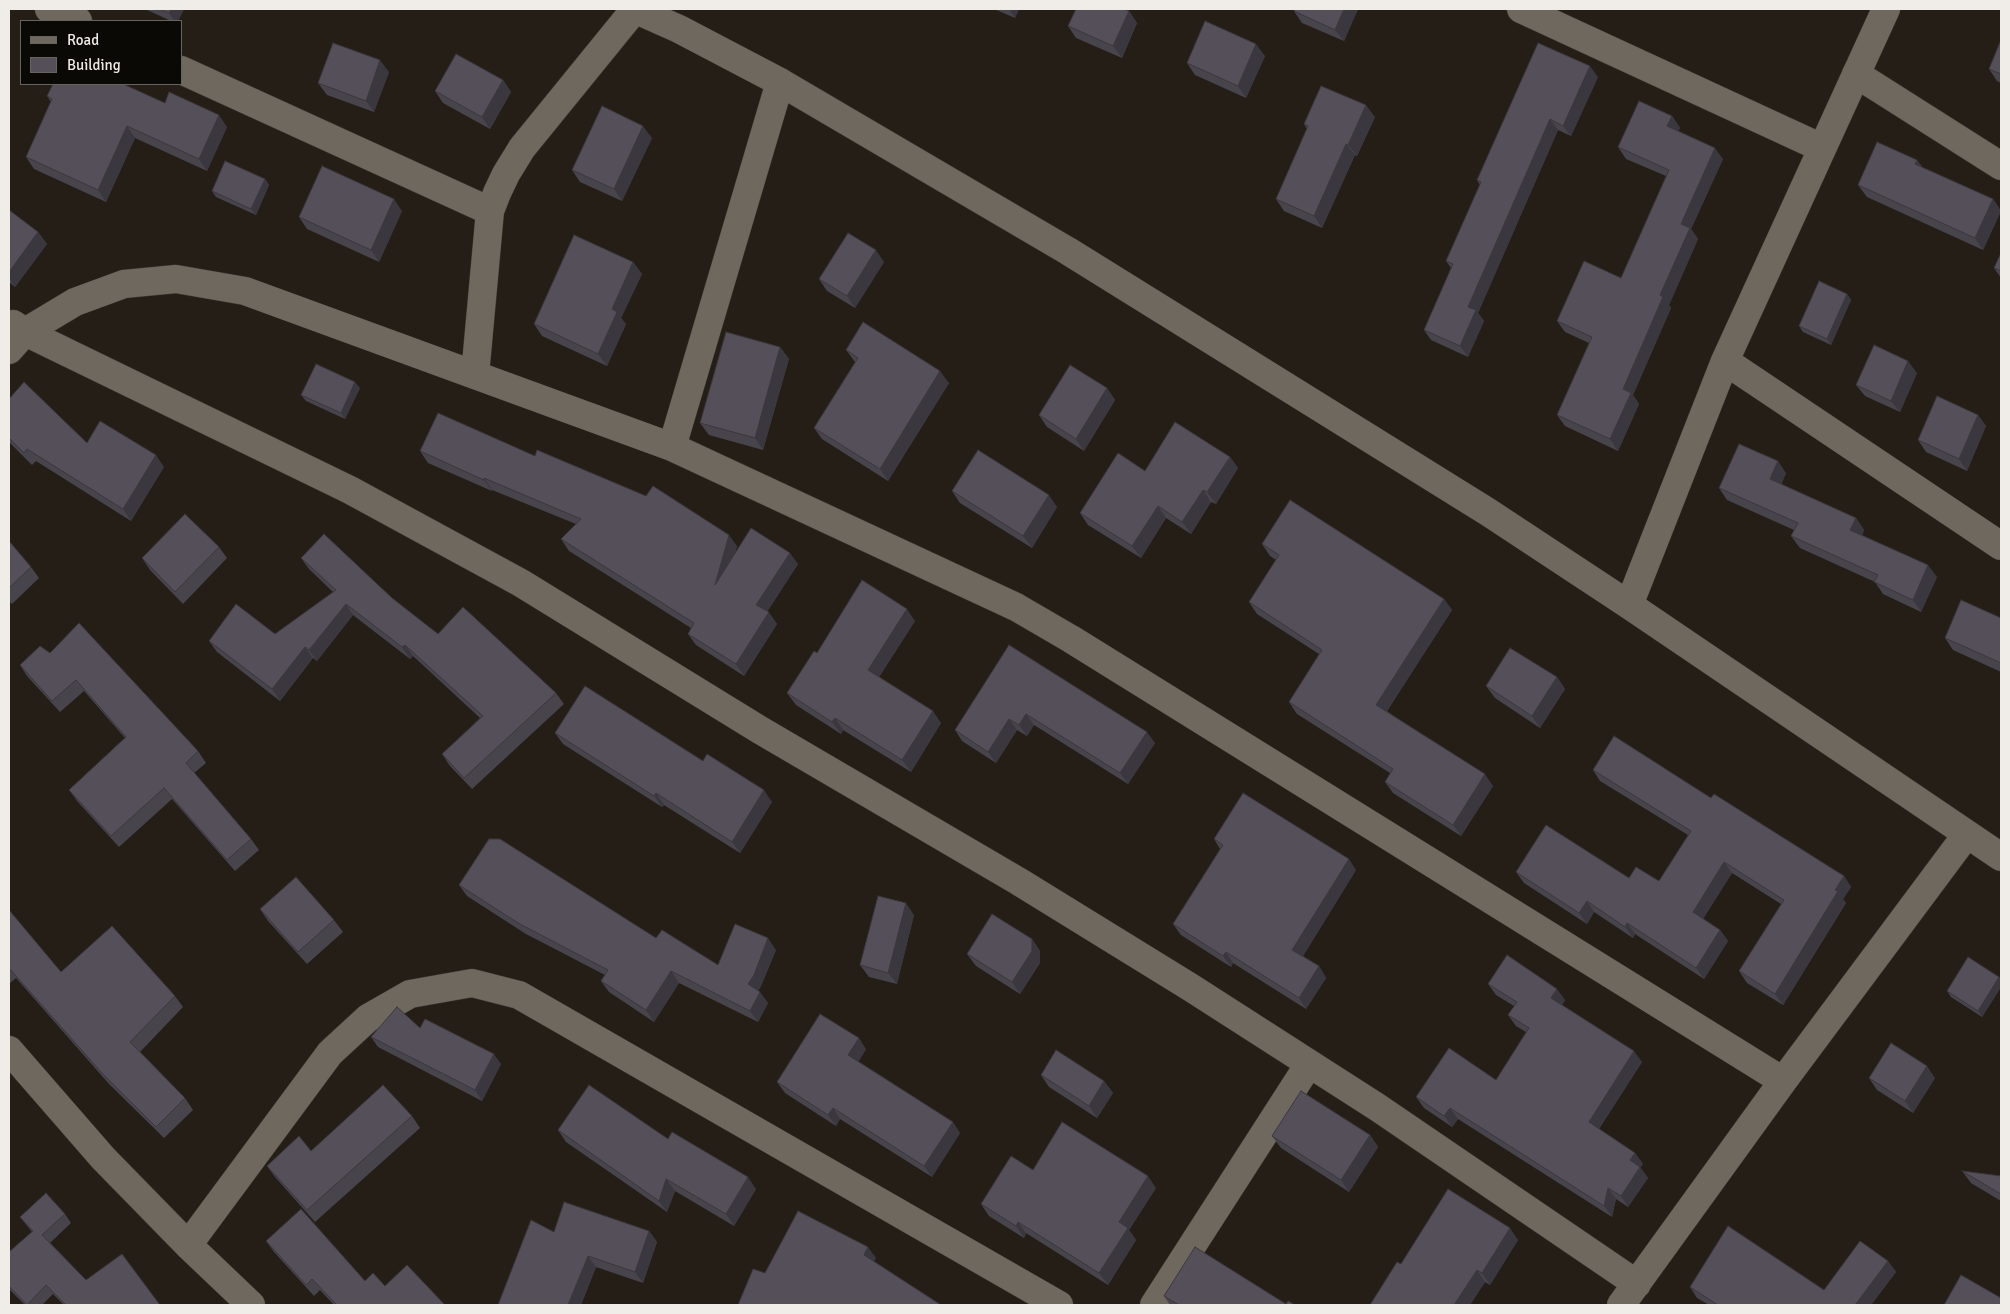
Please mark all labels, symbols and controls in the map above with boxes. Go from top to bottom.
legend [20,20,182,85]
text: Road [67,31,99,49]
text: Building [67,56,121,74]

